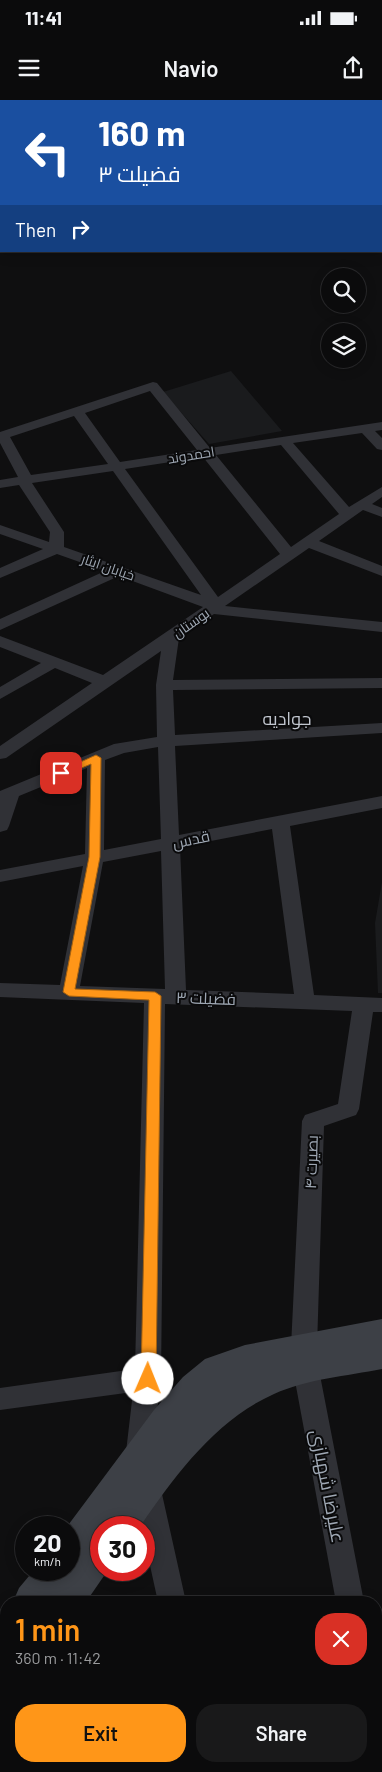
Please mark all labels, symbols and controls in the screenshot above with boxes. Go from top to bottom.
text: 11:41 [25,6,62,29]
icon: menu [15,54,43,82]
icon: share [339,54,367,82]
text: Navio [164,55,218,81]
text: 160 m [98,111,185,153]
icon: left [15,120,80,185]
text: فضیلت ۳ [98,160,181,186]
icon: right [66,215,94,243]
text: Then [15,218,56,241]
map controls [321,268,366,368]
button: search [321,268,366,313]
button: layers [321,323,366,368]
street label: احمدوند [166,442,216,467]
street label: خیابان ایثار [78,549,137,584]
street label: بوستان [169,604,212,641]
district label: جوادیه [262,707,312,730]
pin [40,752,82,794]
icon: arrive [47,759,75,787]
street label: قدس [171,825,212,854]
street label: فضیلت ۳ [176,987,236,1009]
street label: بصیرت ۴ [300,1135,322,1189]
position arrow [121,1352,173,1404]
street label: علیرضا شهبازی [305,1427,351,1545]
speed limit sign: 30 [90,1516,155,1581]
text: 20 [33,1527,62,1557]
text: km/h [34,1554,61,1568]
text: 1 min [15,1611,80,1647]
button: close [315,1613,367,1665]
text: 360 m · 11:42 [15,1648,101,1667]
button: Exit [15,1704,186,1762]
button: Share [196,1704,367,1762]

